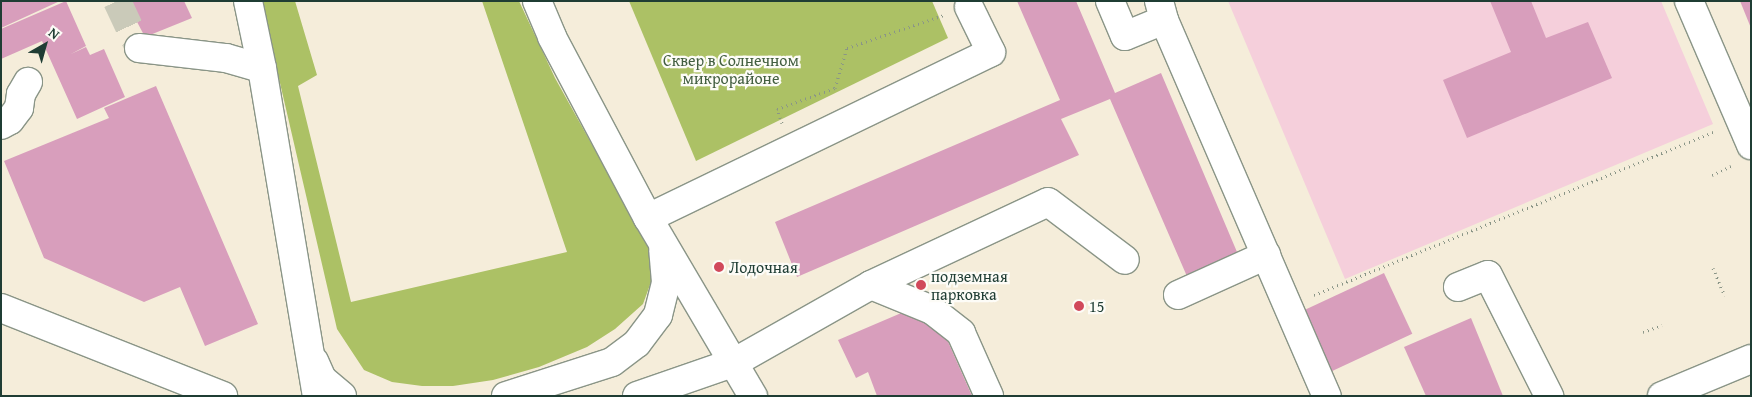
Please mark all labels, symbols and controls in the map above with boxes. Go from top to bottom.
north arrow [20,20,70,70]
text: N [44,22,64,44]
park label: Сквер в Солнечном микрорайоне [663,50,799,88]
place label: Лодочная [729,257,798,277]
marker: Лодочная [713,261,725,273]
place label: подземная парковка [931,266,1008,304]
marker: подземная парковка [915,279,927,291]
place label: 15 [1089,296,1104,316]
marker: 15 [1073,300,1085,312]

